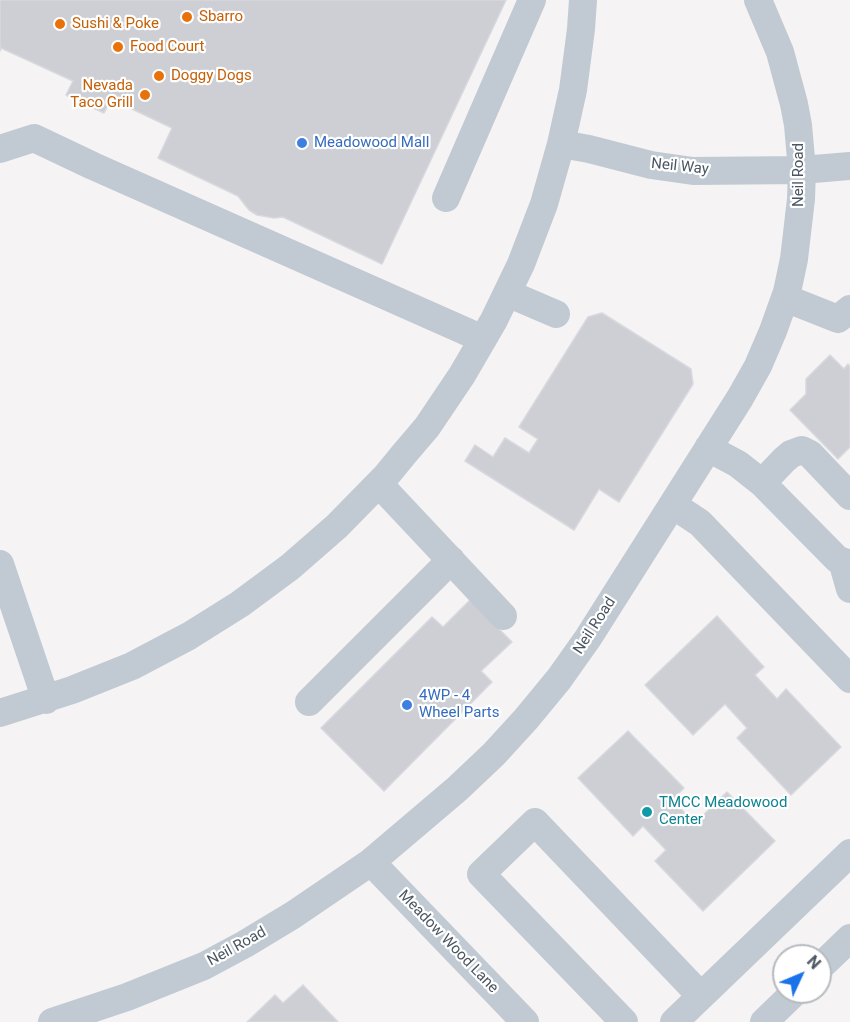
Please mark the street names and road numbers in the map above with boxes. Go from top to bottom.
street label: Neil Road [790,143,808,207]
street label: Neil Way [650,155,710,179]
street label: Neil Road [570,594,620,658]
street label: Meadow Wood Lane [394,887,502,997]
street label: Neil Road [205,924,269,970]

